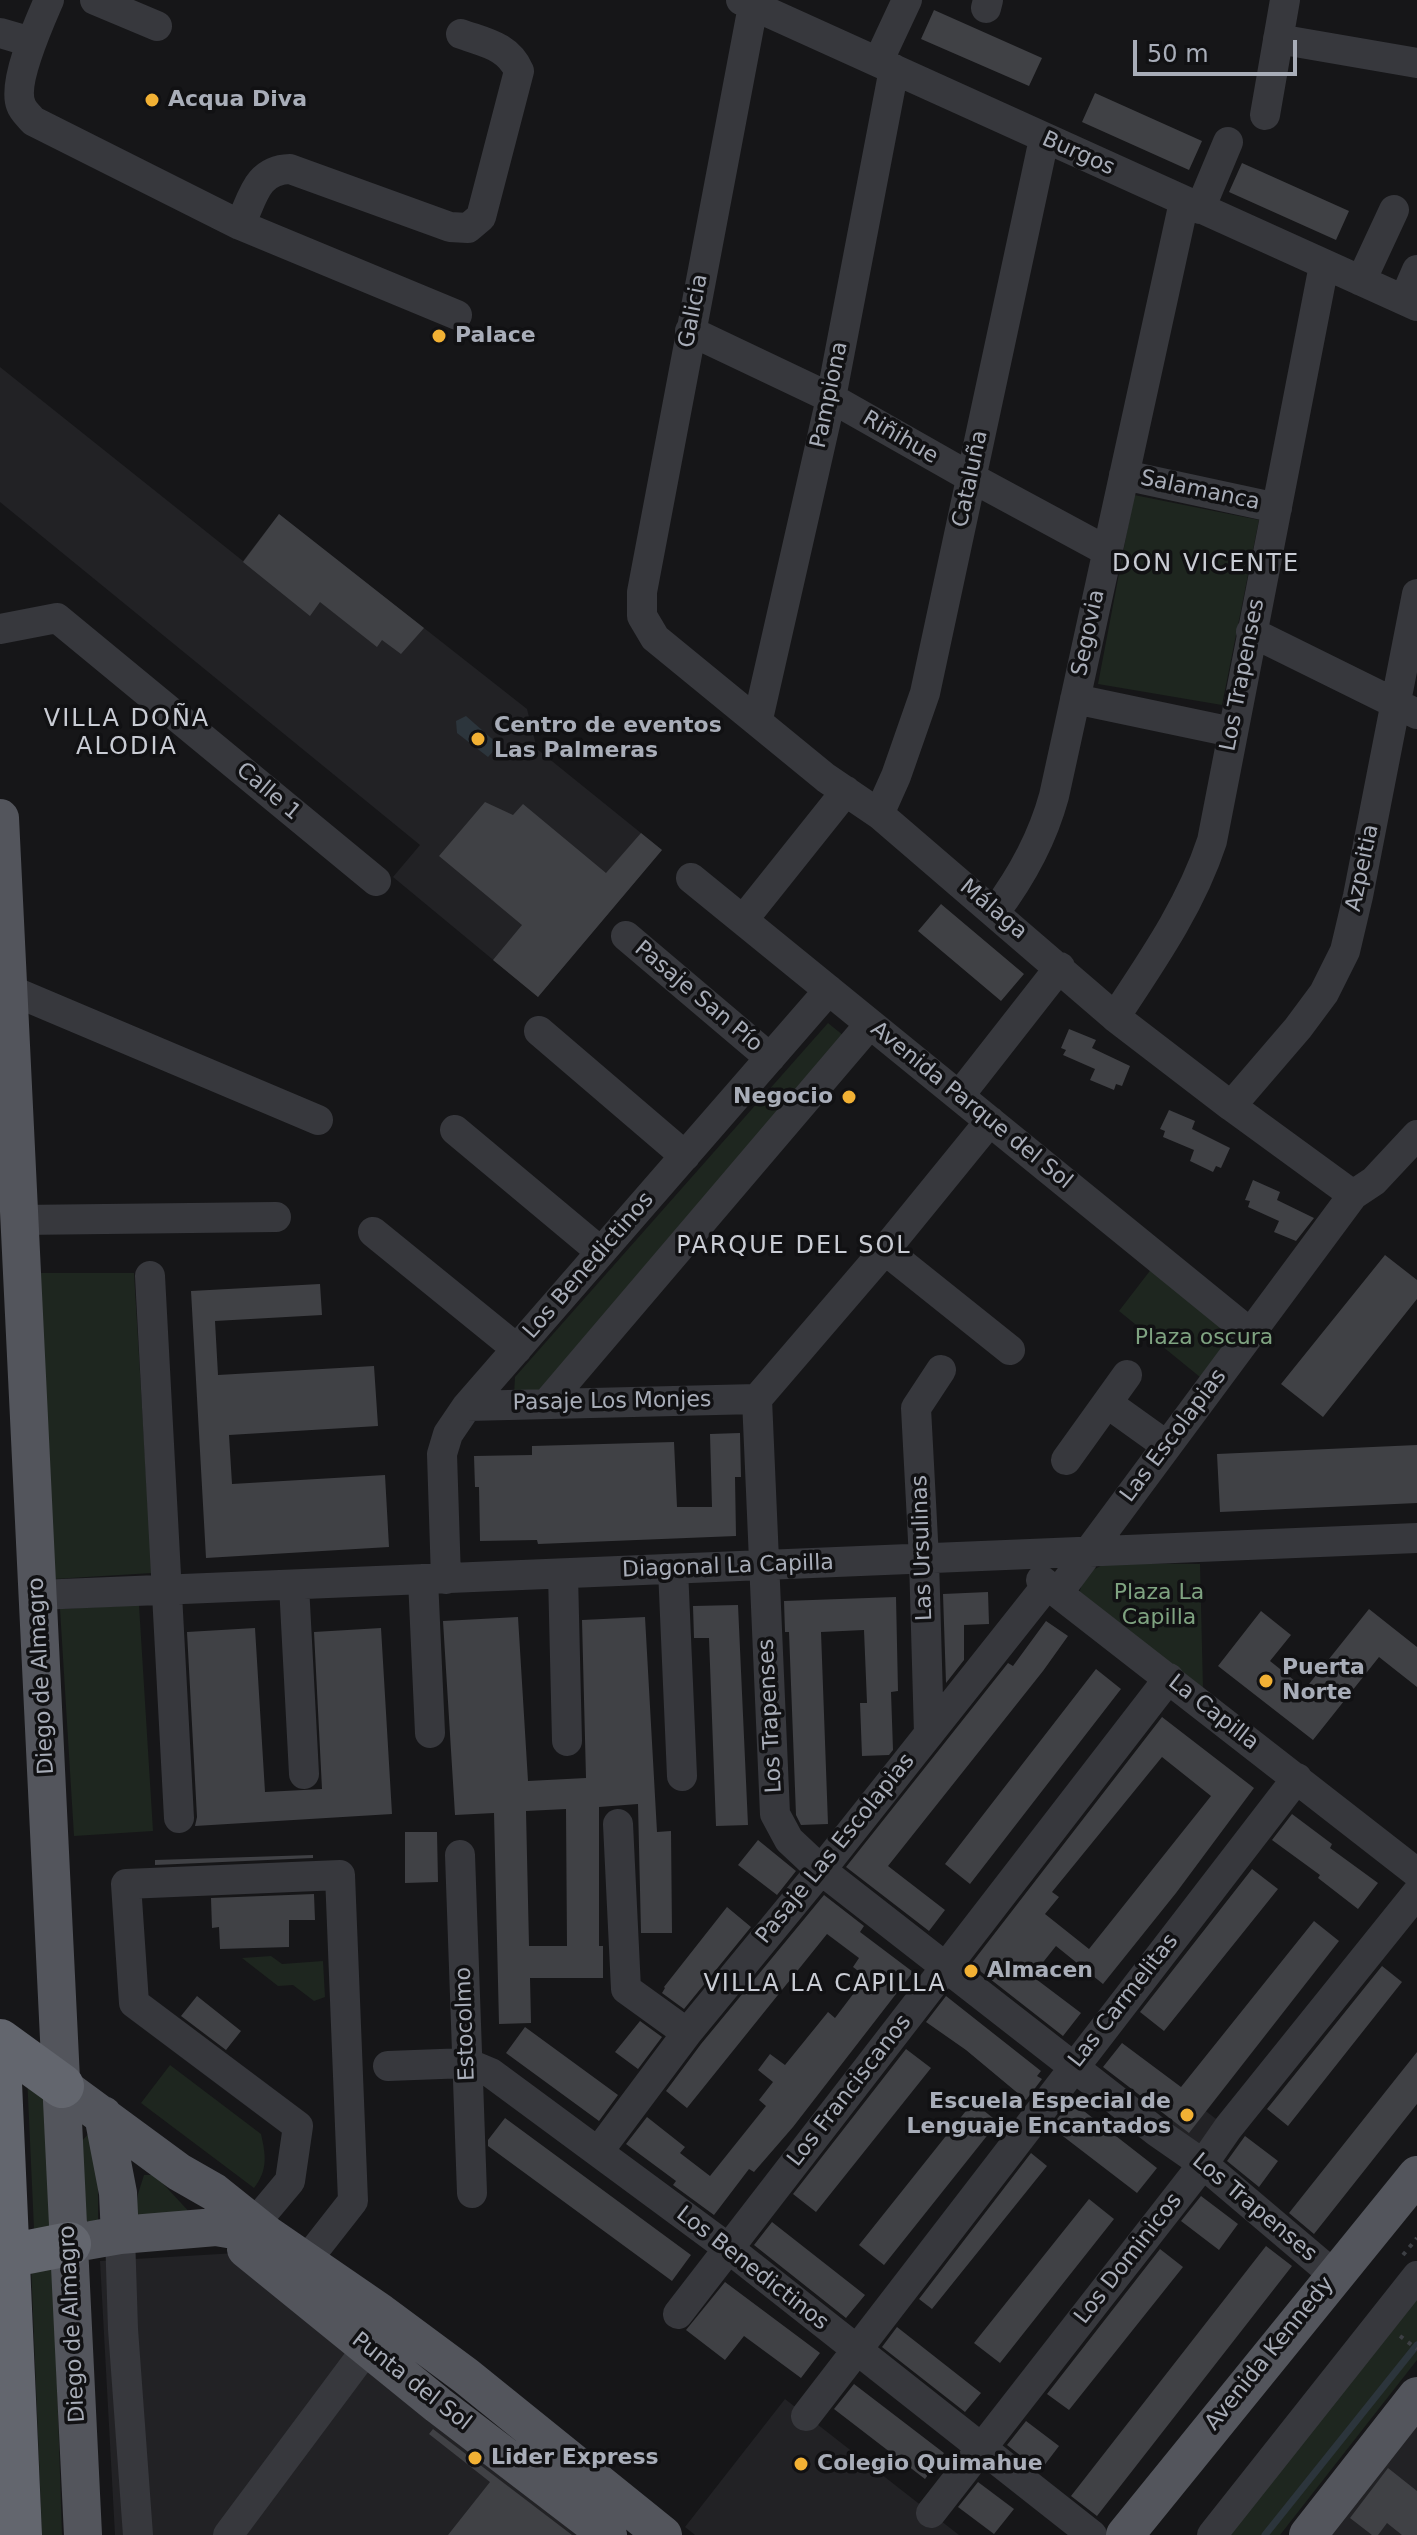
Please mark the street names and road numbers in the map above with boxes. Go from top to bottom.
street label: Burgos [1038,126,1118,182]
street label: Galicia [674,272,714,350]
street label: Pampiona [806,339,854,451]
street label: Riñihue [858,406,942,470]
street label: Cataluña [948,428,994,530]
street label: Salamanca [1138,465,1262,517]
street label: Segovia [1067,587,1111,679]
street label: Los Trapenses [1215,597,1271,753]
street label: Calle 1 [231,758,305,826]
street label: Azpeitia [1341,822,1385,914]
street label: Málaga [954,874,1032,946]
street label: Pasaje San Pío [629,936,767,1058]
street label: Avenida Parque del Sol [865,1017,1077,1195]
street label: Los Benedictinos [518,1187,660,1345]
street label: Las Escolapias [1115,1364,1233,1508]
street label: Pasaje Los Monjes [512,1387,712,1417]
street label: Las Ursulinas [907,1475,939,1621]
street label: Diagonal La Capilla [622,1550,834,1584]
street label: Diego de Almagro [24,1577,60,1775]
street label: Los Trapenses [754,1638,788,1794]
street label: La Capilla [1163,1670,1263,1756]
street label: Pasaje Las Escolapias [751,1749,921,1949]
street label: Las Carmelitas [1064,1929,1184,2073]
street label: Estocolmo [451,1967,481,2081]
street label: Los Franciscanos [783,2010,917,2172]
street label: Los Trapenses [1186,2148,1322,2268]
street label: Los Dominicos [1070,2188,1188,2330]
street label: Los Benedictinos [671,2201,833,2337]
street label: Diego de Almagro [55,2225,91,2423]
street label: Avenida Kennedy [1200,2272,1340,2436]
street label: Punta del Sol [346,2327,476,2437]

